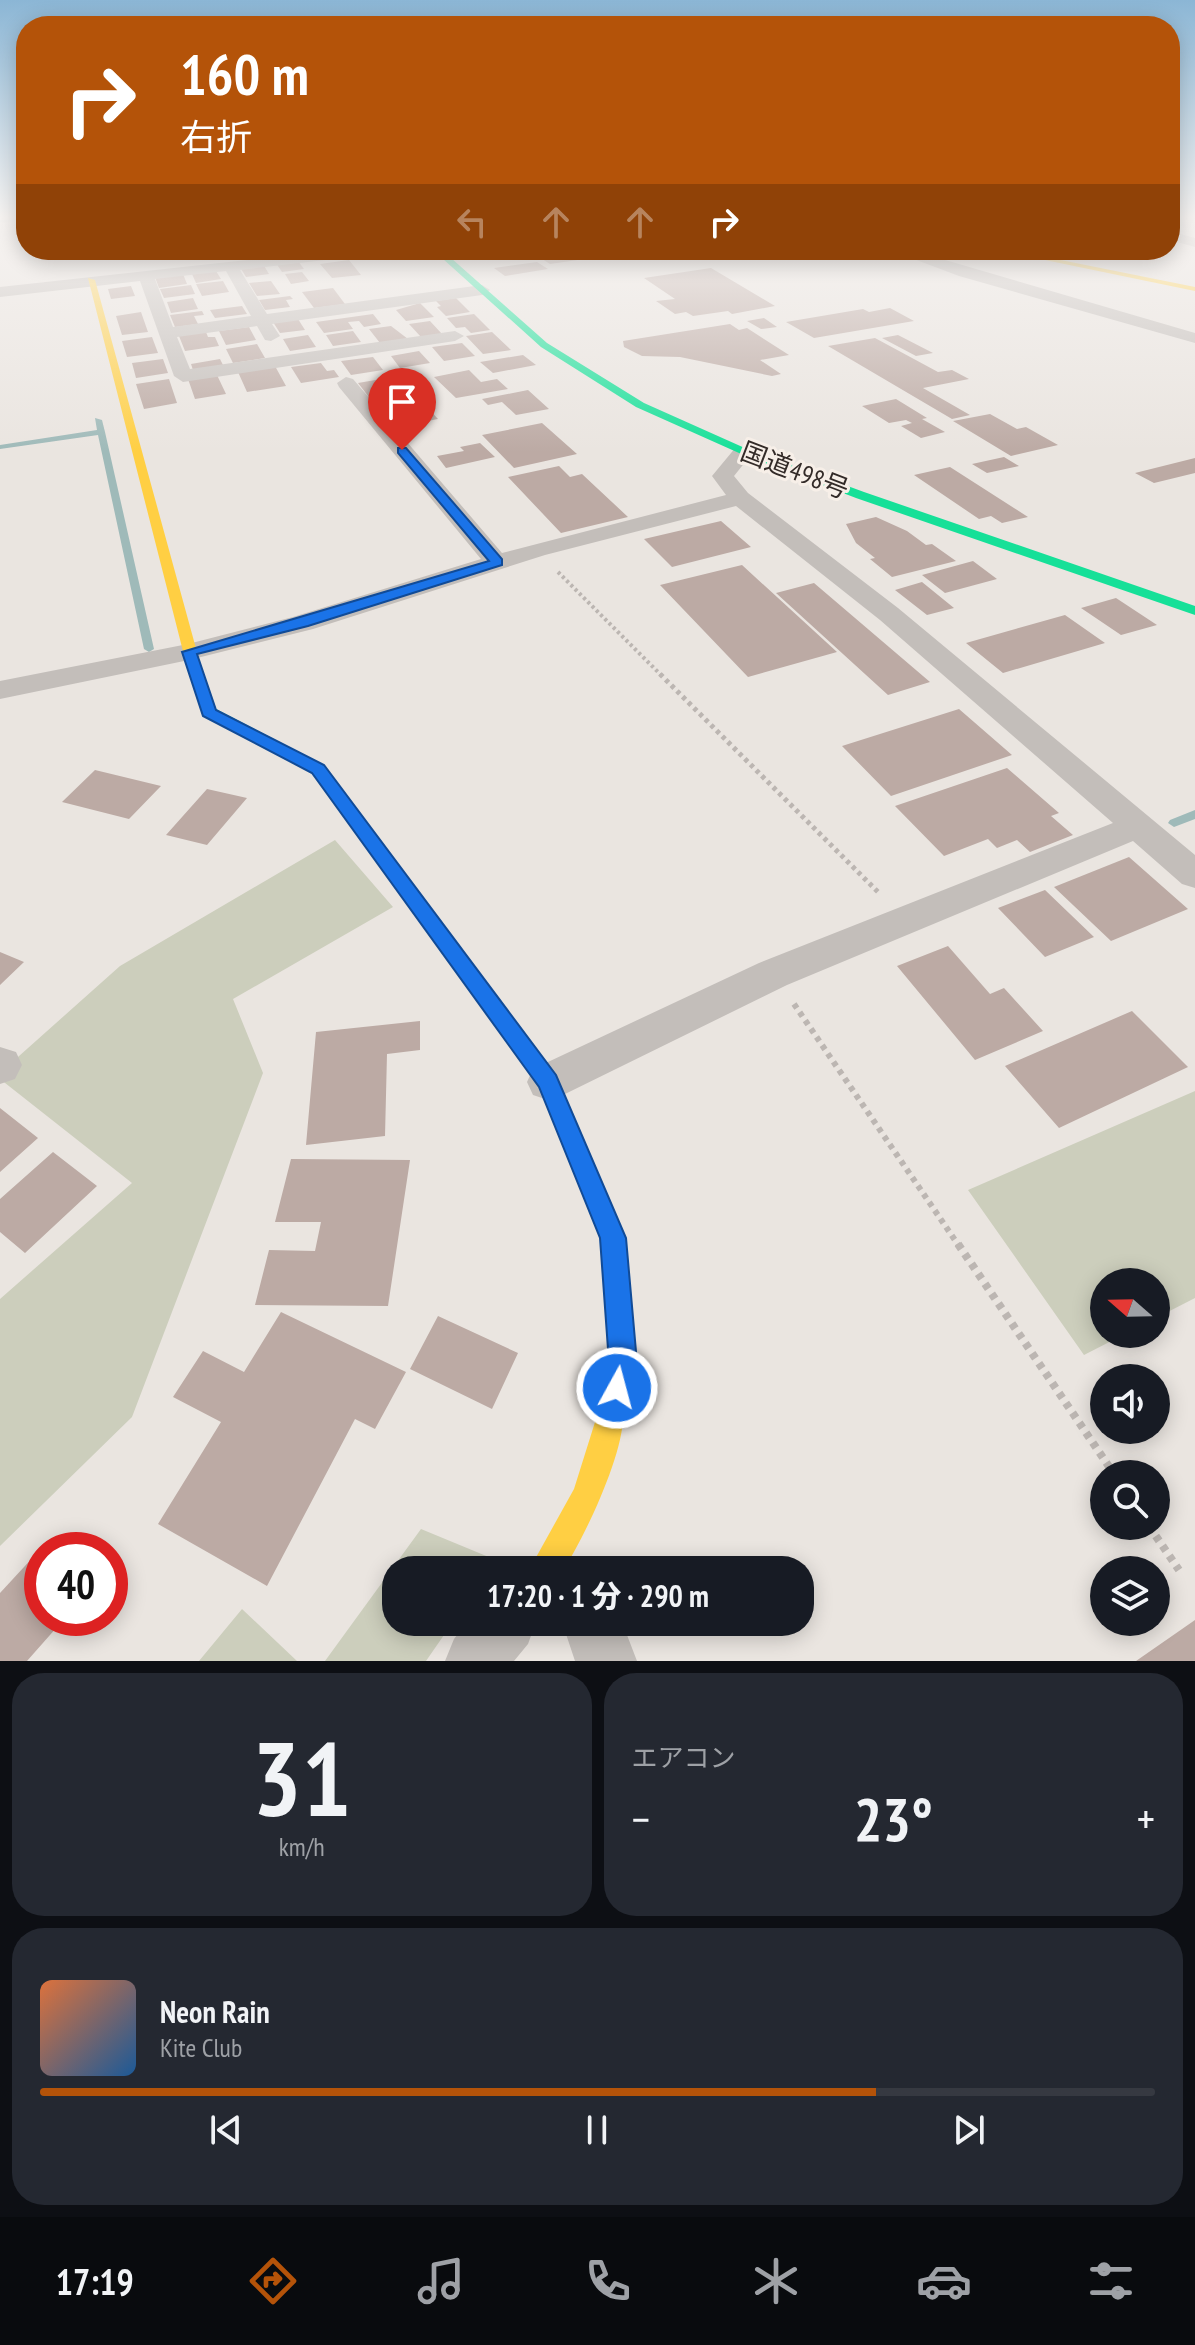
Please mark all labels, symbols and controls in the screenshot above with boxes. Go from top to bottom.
text: 160 m [180,38,309,110]
icon: right [48,48,152,152]
text: 右折 [180,113,252,160]
icon: left [450,200,494,244]
icon: ahead [534,200,578,244]
icon: ahead [618,200,662,244]
icon: right [702,200,746,244]
pin [368,368,436,450]
icon: arrive [380,380,424,424]
street label: 国道498号 [736,434,854,506]
north arrow [1090,1268,1170,1348]
map controls [1090,1268,1170,1636]
position arrow [575,1346,659,1430]
button: sound [1090,1364,1170,1444]
button: search [1090,1460,1170,1540]
speed limit sign: 40 [24,1532,128,1636]
button: layers [1090,1556,1170,1636]
text: 17:20 · 1 分 · 290 m [487,1576,709,1615]
text: 31 [252,1710,351,1845]
text: エアコン [632,1741,736,1774]
text: 23° [854,1780,933,1858]
text: − [632,1790,650,1847]
text: + [1137,1790,1155,1847]
text: km/h [279,1830,325,1863]
text: Neon Rain [160,1992,270,2031]
text: Kite Club [160,2031,242,2064]
icon: previous [204,2108,248,2152]
icon: pause [575,2108,619,2152]
icon: next [947,2108,991,2152]
icon: directions [245,2253,301,2309]
icon: music [413,2253,469,2309]
icon: phone [580,2253,636,2309]
icon: climate [748,2253,804,2309]
icon: car [916,2253,972,2309]
icon: filters [1083,2253,1139,2309]
text: 17:19 [56,2258,134,2305]

